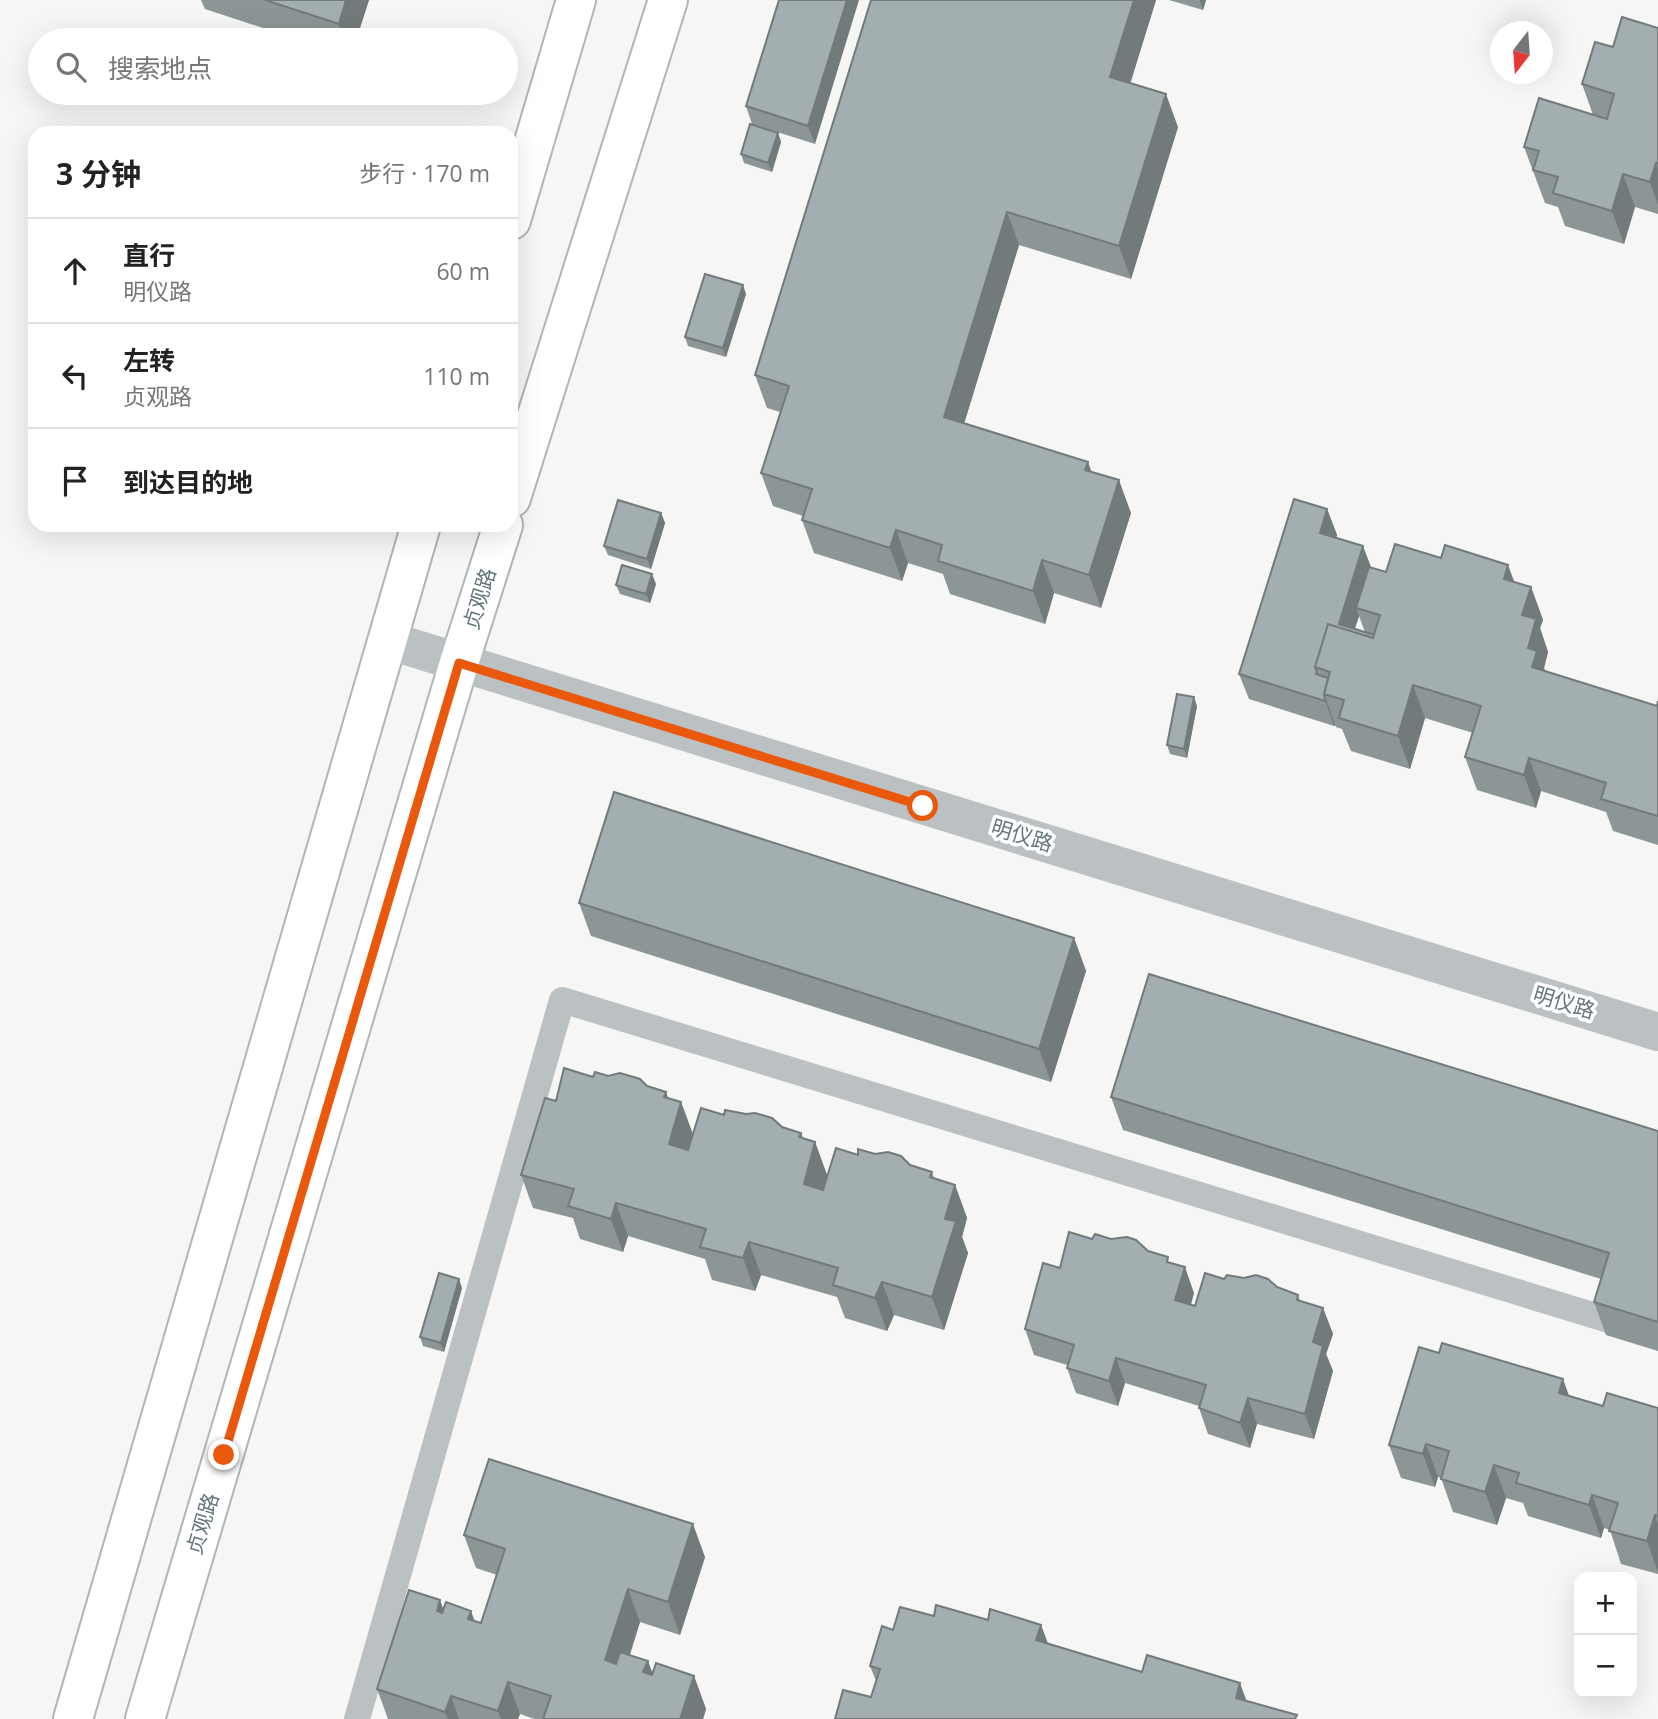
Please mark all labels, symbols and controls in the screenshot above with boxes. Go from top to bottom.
north arrow [1490,21,1553,84]
search box [28,28,518,105]
icon: search [52,48,90,86]
text: 搜索地点 [108,50,212,86]
text: 3 分钟 [56,153,141,194]
text: 步行 · 170 m [359,157,490,189]
text: 直行 [123,237,175,273]
icon: ahead [56,252,94,290]
text: 60 m [436,255,490,287]
text: 明仪路 [123,275,192,307]
text: 左转 [123,342,175,378]
icon: left [56,357,94,395]
text: 110 m [423,360,490,392]
text: 贞观路 [123,380,192,412]
icon: arrive [56,462,94,500]
text: 到达目的地 [123,464,253,500]
street label: 贞观路 [456,564,502,633]
route start [907,790,938,821]
street label: 明仪路 [988,812,1057,858]
street label: 明仪路 [1530,979,1599,1025]
route end [208,1439,239,1470]
street label: 贞观路 [179,1489,225,1558]
map controls [1574,1572,1637,1698]
button: + [1574,1572,1637,1635]
button: − [1574,1635,1637,1698]

